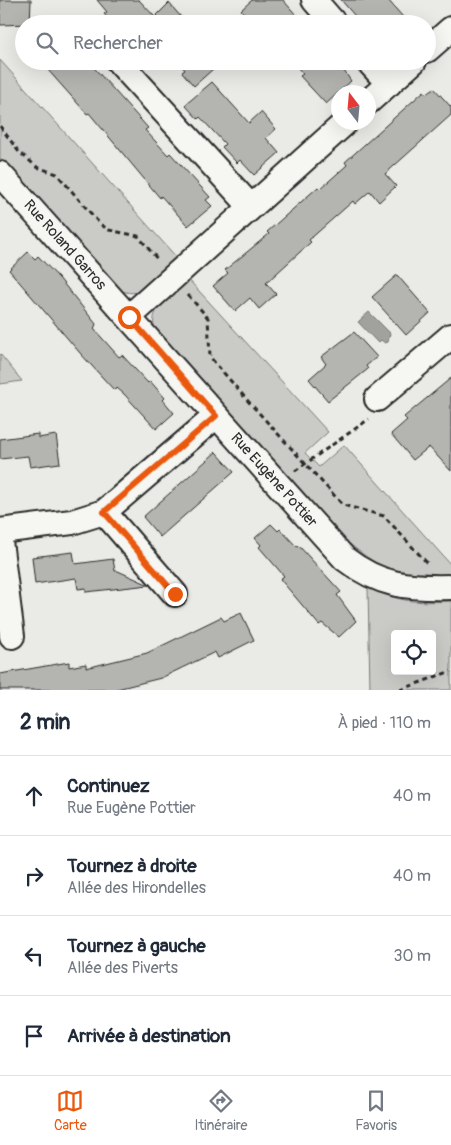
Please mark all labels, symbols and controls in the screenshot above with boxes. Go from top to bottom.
search box [15,15,436,70]
icon: search [33,29,61,57]
text: Rechercher [73,31,163,55]
north arrow [331,85,376,130]
street label: Rue Roland Garros [19,196,111,294]
route start [118,306,141,329]
street label: Rue Eugène Pottier [227,429,322,532]
route end [164,583,187,606]
map controls [391,630,436,675]
button: locate [391,630,436,675]
text: 2 min [20,709,70,736]
text: À pied · 110 m [337,713,431,733]
text: Continuez [67,774,150,798]
icon: ahead [20,782,48,810]
text: 40 m [393,786,431,806]
text: Rue Eugène Pottier [67,798,196,818]
text: Tournez à droite [67,854,197,878]
icon: right [20,862,48,890]
text: 40 m [393,866,431,886]
text: Allée des Hirondelles [67,878,206,898]
text: Tournez à gauche [67,934,206,958]
icon: left [20,942,48,970]
text: 30 m [393,946,431,966]
text: Allée des Piverts [67,958,178,978]
icon: arrive [20,1022,48,1050]
text: Arrivée à destination [67,1024,231,1048]
tab: Carte [54,1087,87,1134]
tab: Itinéraire [195,1087,247,1134]
tab: Favoris [355,1087,397,1134]

